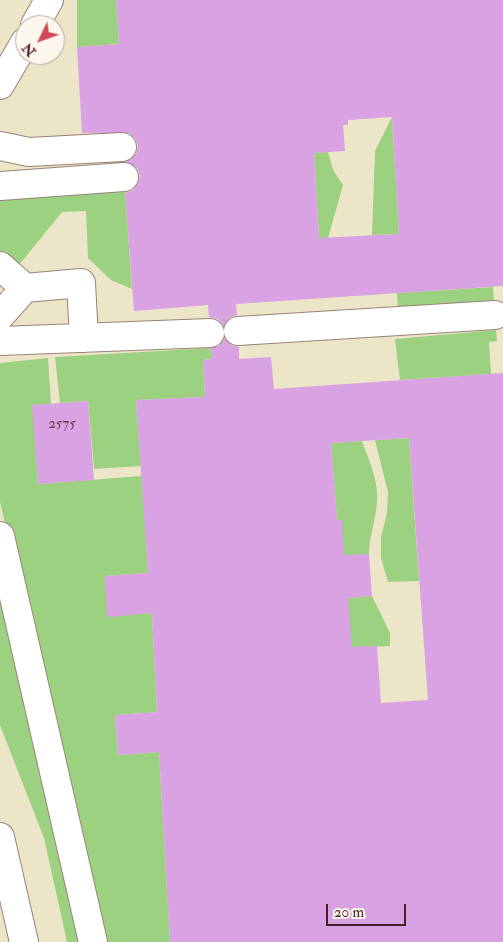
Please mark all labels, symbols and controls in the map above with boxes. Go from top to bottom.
north arrow [15,15,65,65]
text: N [19,39,40,60]
house number: 2575 [48,416,76,434]
scale bar [328,894,408,926]
text: 20 m [334,903,364,922]

